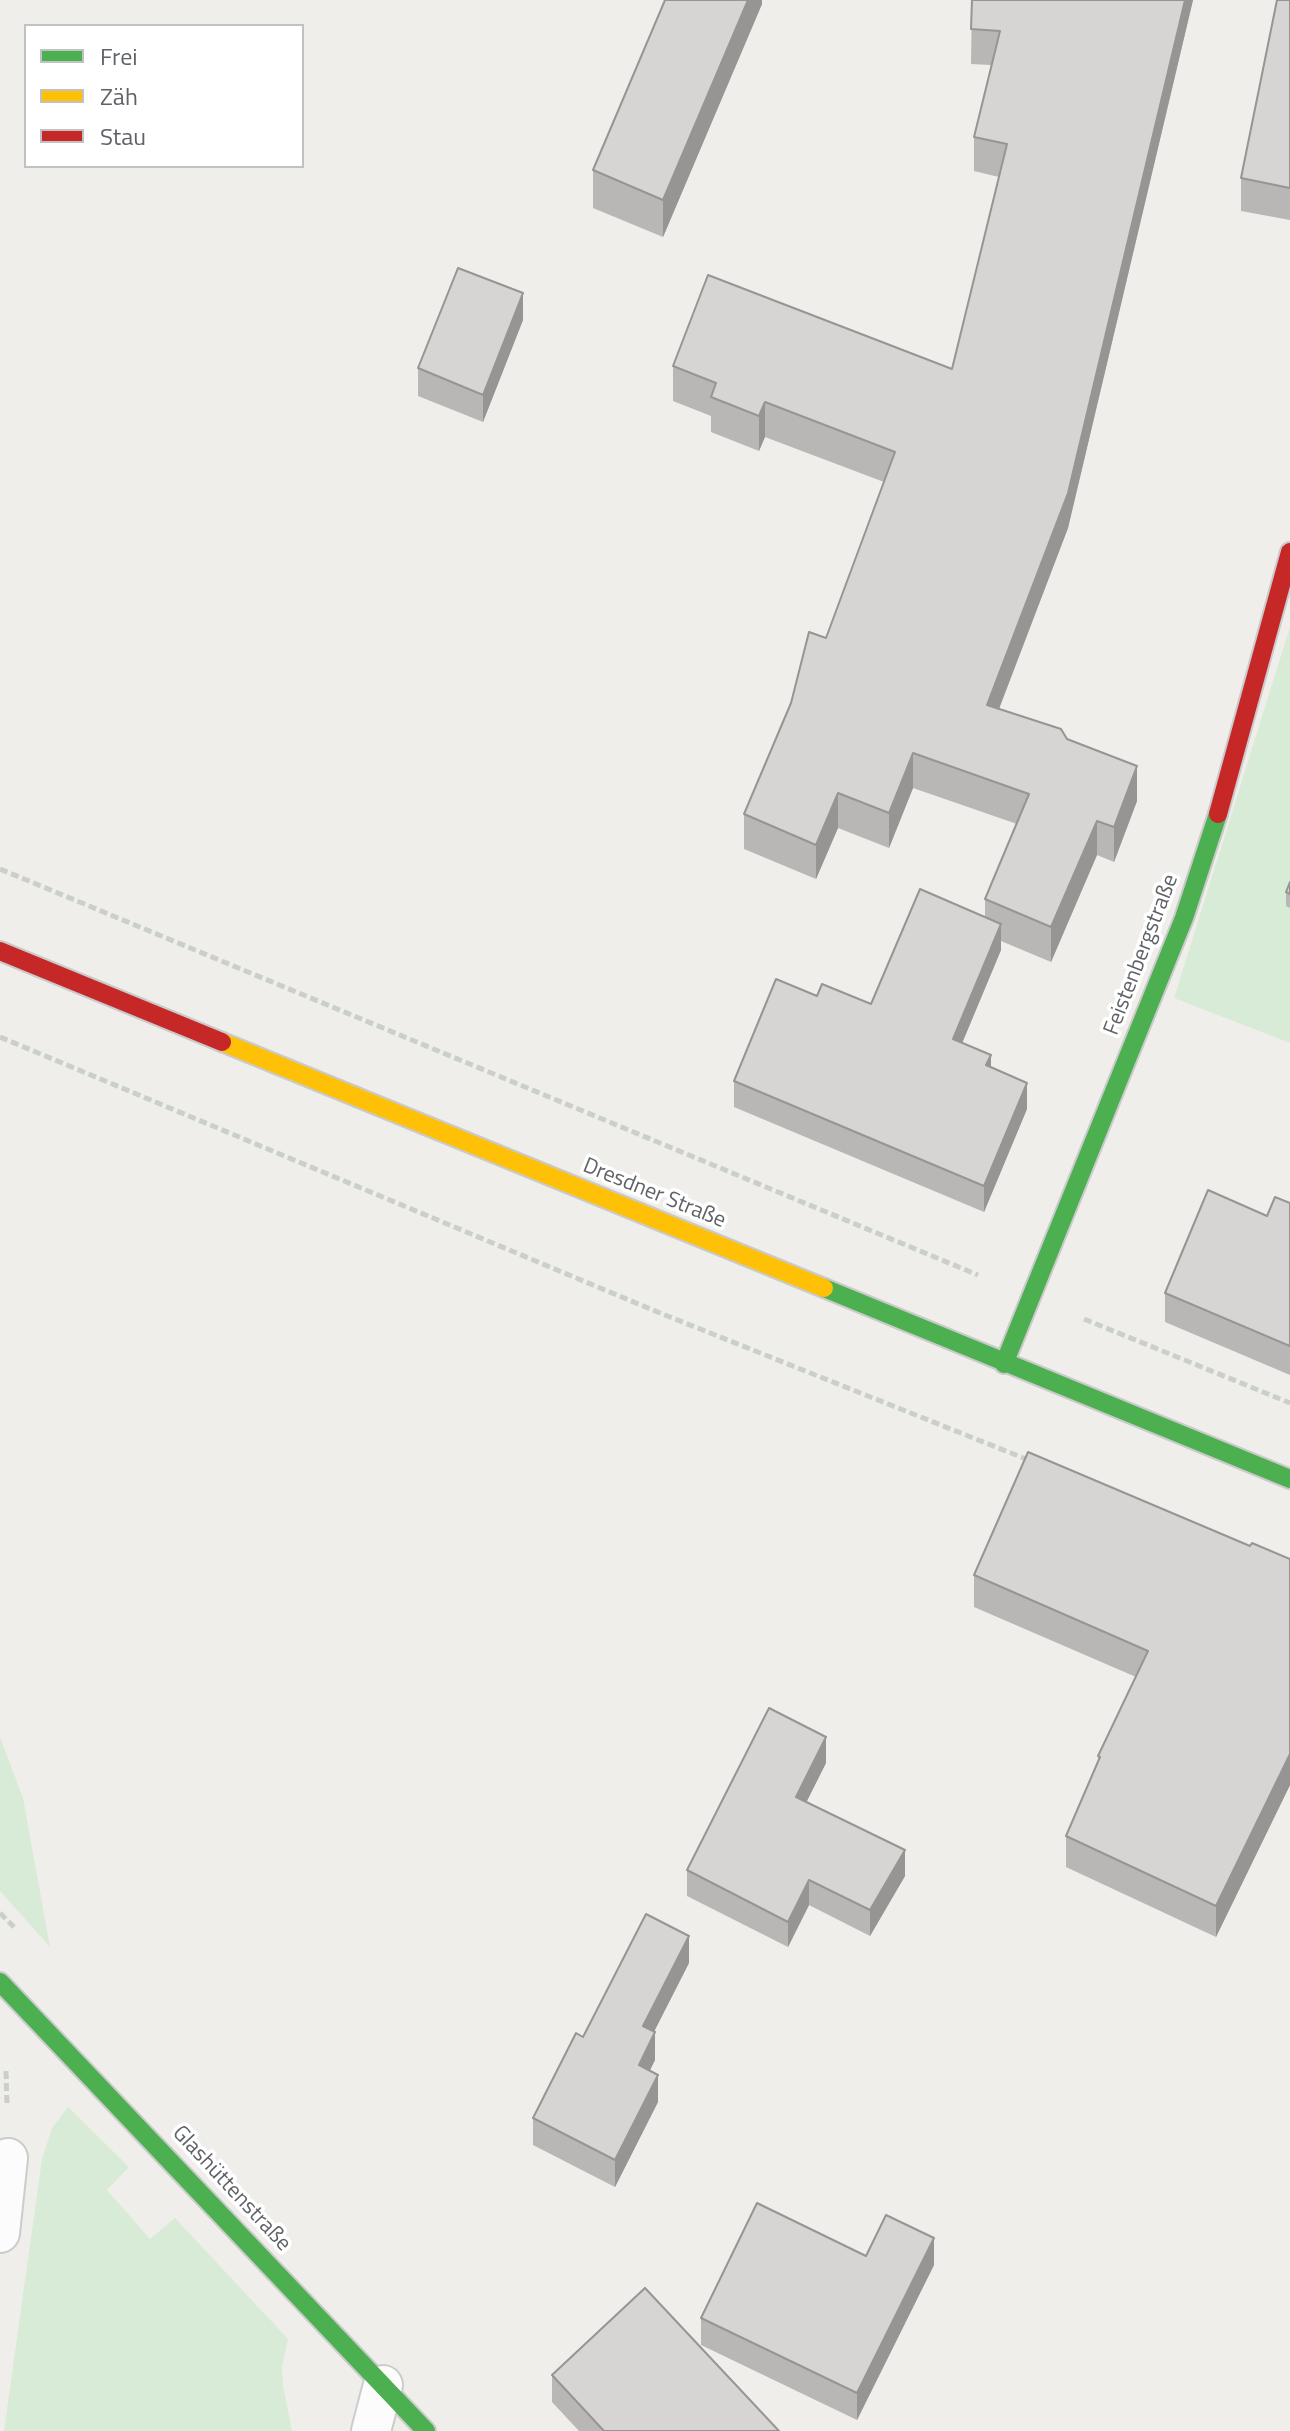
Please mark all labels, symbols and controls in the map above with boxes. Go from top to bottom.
legend [24,24,304,168]
text: Frei [100,38,138,74]
text: Zäh [100,78,138,114]
text: Stau [100,118,146,154]
street label: Feistenbergstraße [1099,871,1185,1039]
street label: Dresdner Straße [579,1153,729,1235]
street label: Glashüttenstraße [166,2121,296,2257]

